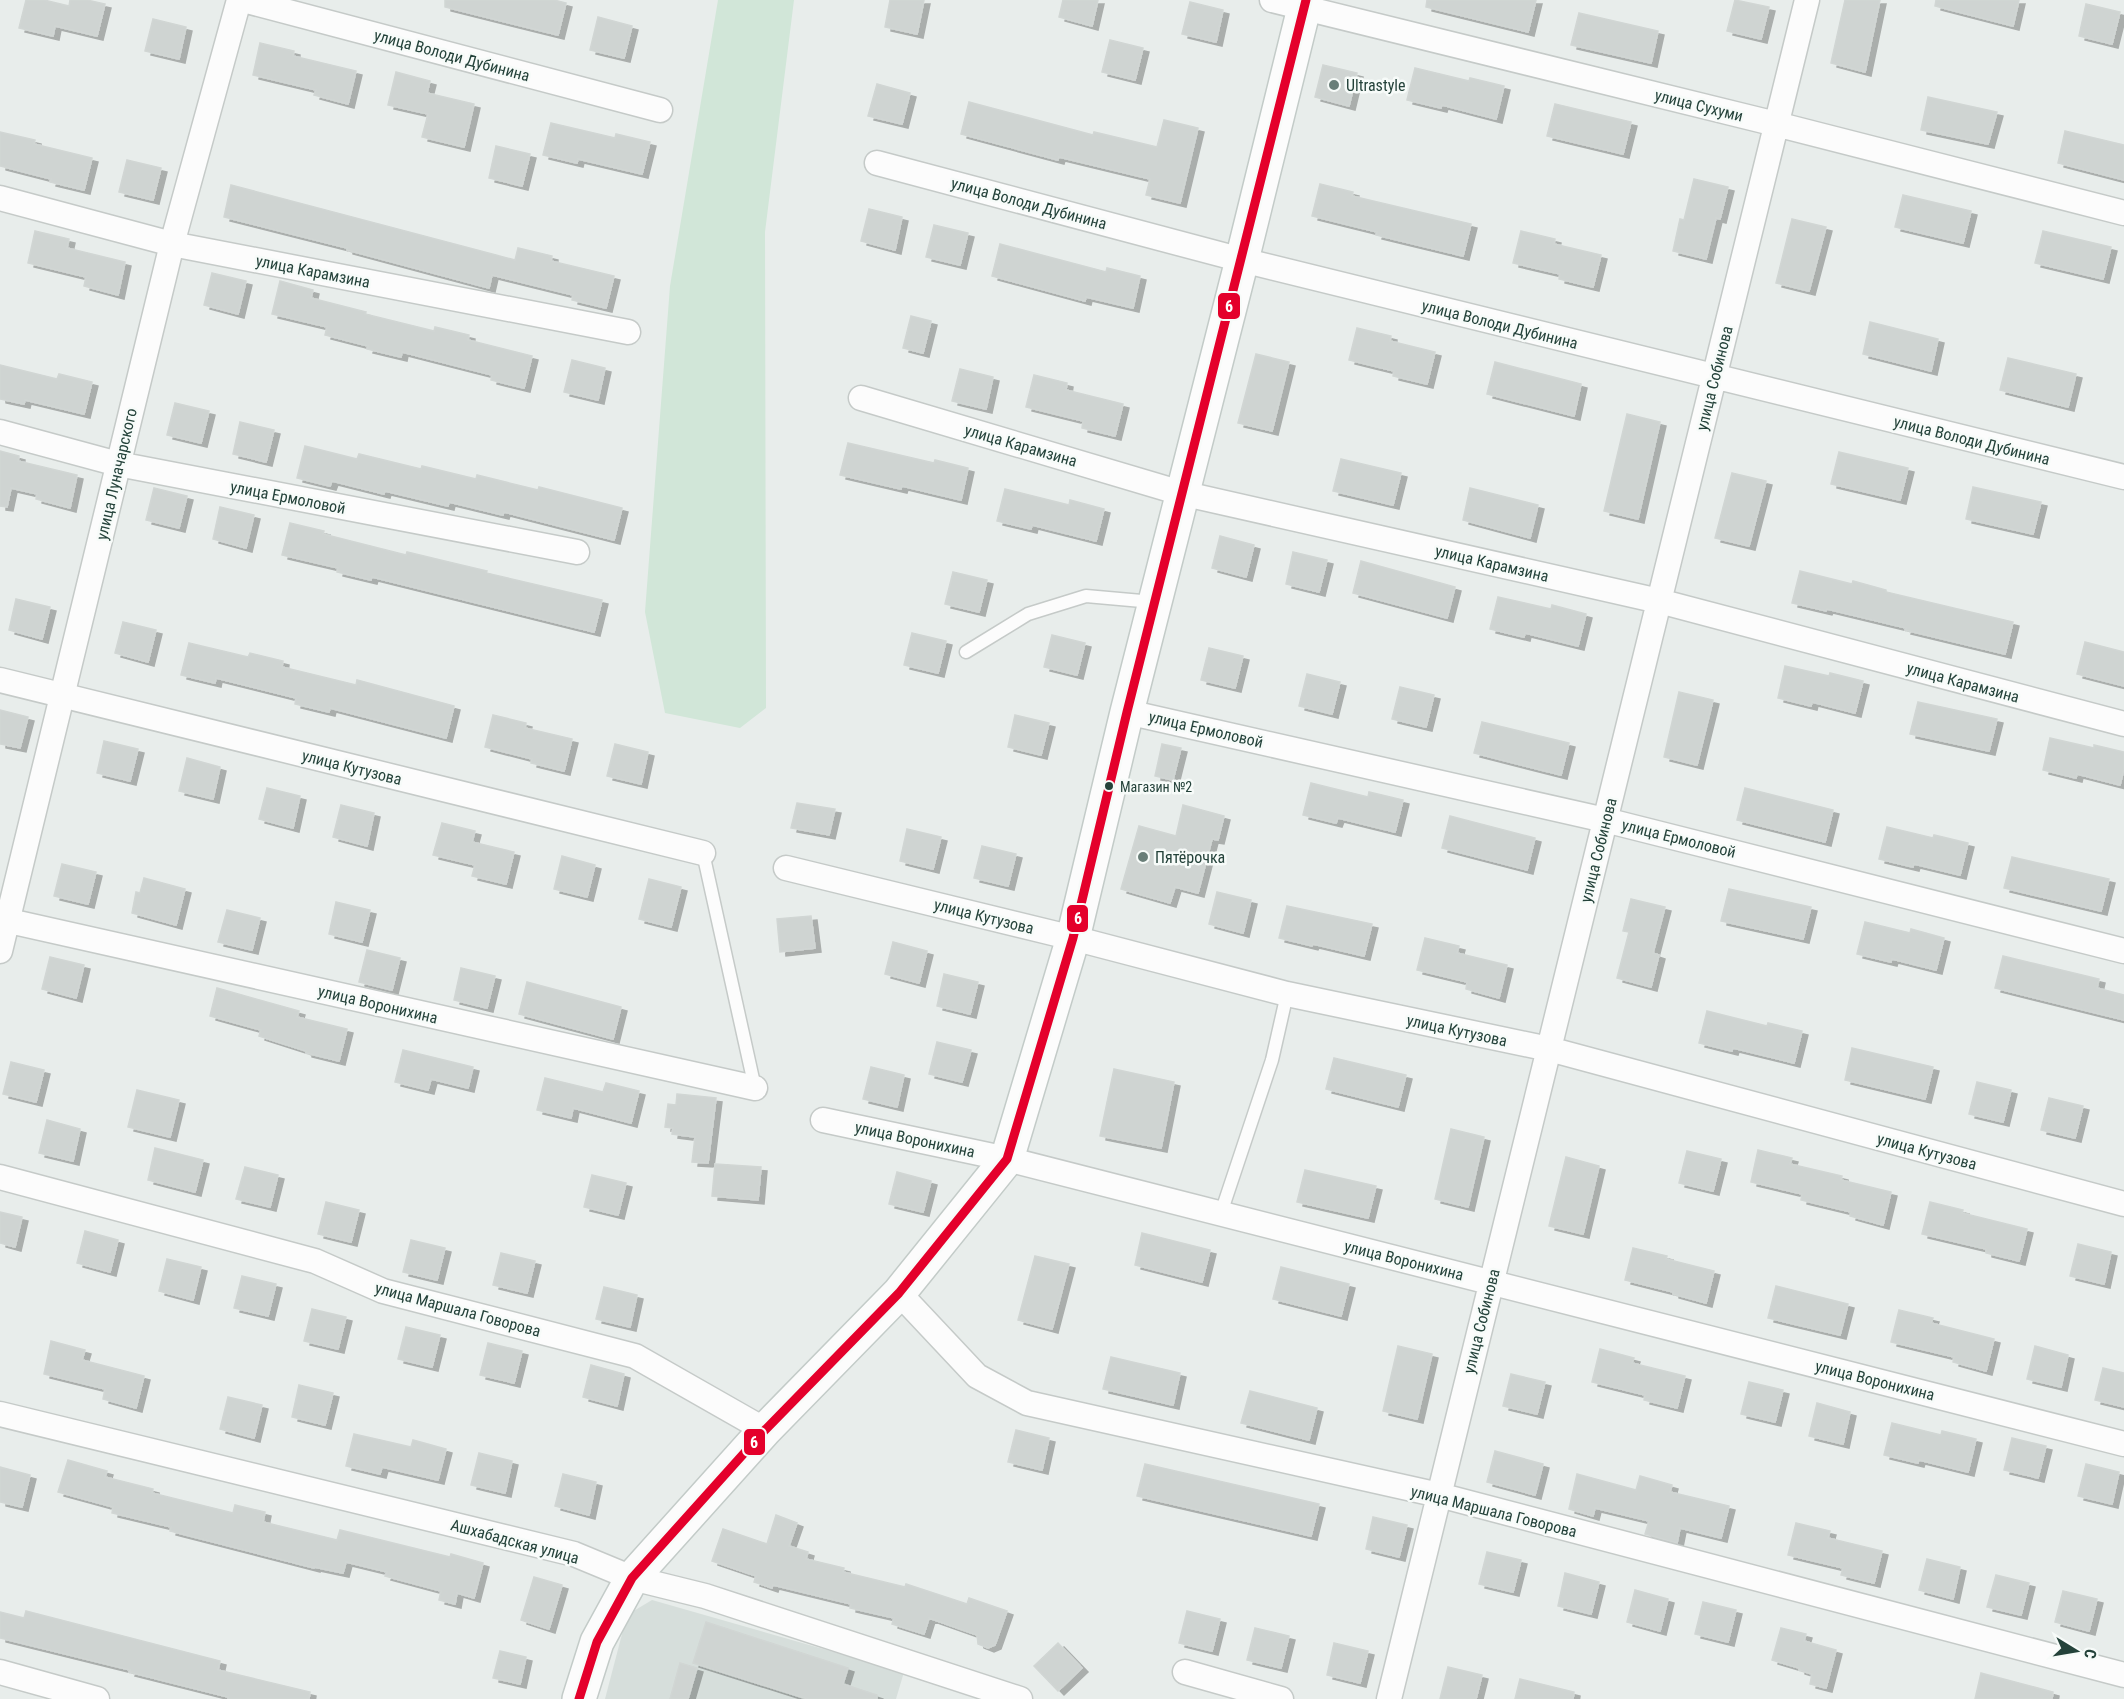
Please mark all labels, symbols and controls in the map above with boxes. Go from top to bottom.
street label: улица Володи Дубинина [372,26,532,85]
place label: Ultrastyle [1346,76,1405,95]
marker: Ultrastyle [1327,78,1341,92]
street label: улица Сухуми [1653,85,1745,126]
street label: улица Володи Дубинина [949,174,1109,233]
street label: улица Карамзина [254,251,372,292]
line badge: 6 [1217,292,1241,320]
street label: улица Володи Дубинина [1420,296,1580,353]
text: 6 [1225,297,1233,316]
street label: улица Собинова [1692,324,1737,432]
street label: улица Луначарского [92,406,141,542]
street label: улица Володи Дубинина [1892,412,2052,469]
street label: улица Карамзина [962,420,1079,471]
street label: улица Ермоловой [229,477,347,518]
street label: улица Карамзина [1433,541,1551,586]
street label: улица Карамзина [1904,658,2021,707]
street label: улица Ермоловой [1147,707,1265,752]
street label: улица Кутузова [300,746,404,789]
place label: Магазин №2 [1120,779,1192,795]
marker: Магазин №2 [1103,780,1115,792]
street label: улица Собинова [1576,796,1621,904]
street label: улица Ермоловой [1620,815,1738,862]
place label: Пятёрочка [1155,848,1225,867]
marker: Пятёрочка [1136,850,1150,864]
street label: улица Кутузова [932,895,1036,938]
line badge: 6 [1066,904,1089,933]
text: 6 [1074,909,1082,928]
street label: улица Воронихина [316,981,440,1028]
street label: улица Кутузова [1405,1011,1509,1050]
street label: улица Воронихина [853,1117,977,1161]
street label: улица Кутузова [1875,1129,1979,1174]
street label: улица Воронихина [1342,1236,1466,1285]
street label: улица Собинова [1459,1267,1504,1375]
street label: улица Маршала Говорова [373,1278,543,1341]
street label: улица Воронихина [1813,1356,1937,1405]
line badge: 6 [743,1428,766,1456]
text: 6 [750,1433,758,1452]
street label: улица Маршала Говорова [1409,1482,1579,1541]
street label: Ашхабадская улица [449,1515,581,1568]
north arrow [2046,1621,2106,1681]
text: С [2080,1647,2100,1660]

